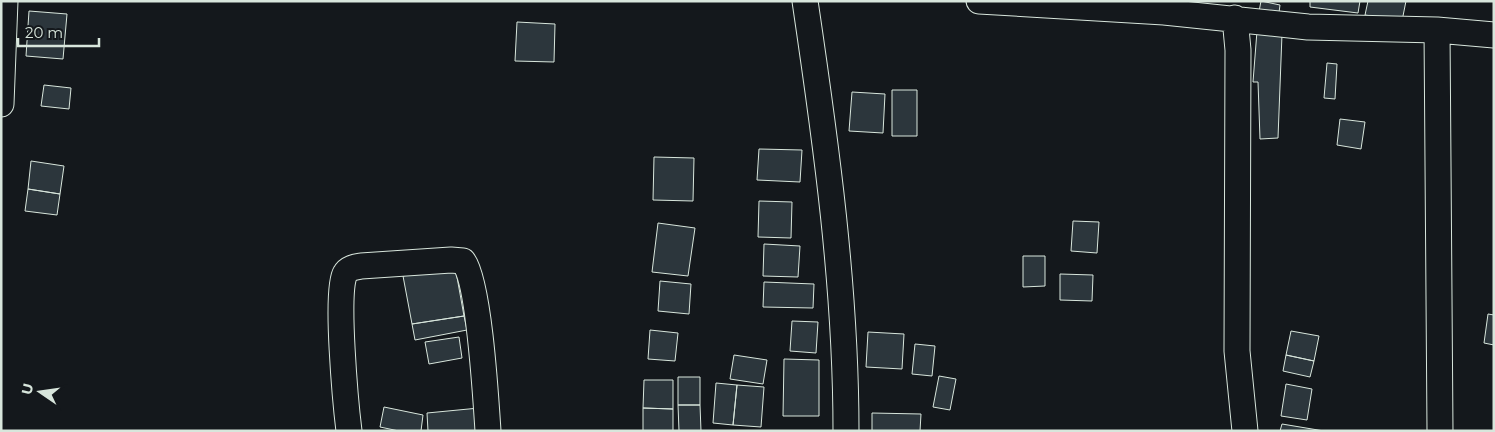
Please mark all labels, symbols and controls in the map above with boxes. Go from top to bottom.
scale bar [18,15,99,47]
text: 20 m [25,23,63,42]
north arrow [15,367,65,417]
text: U [17,382,37,396]

